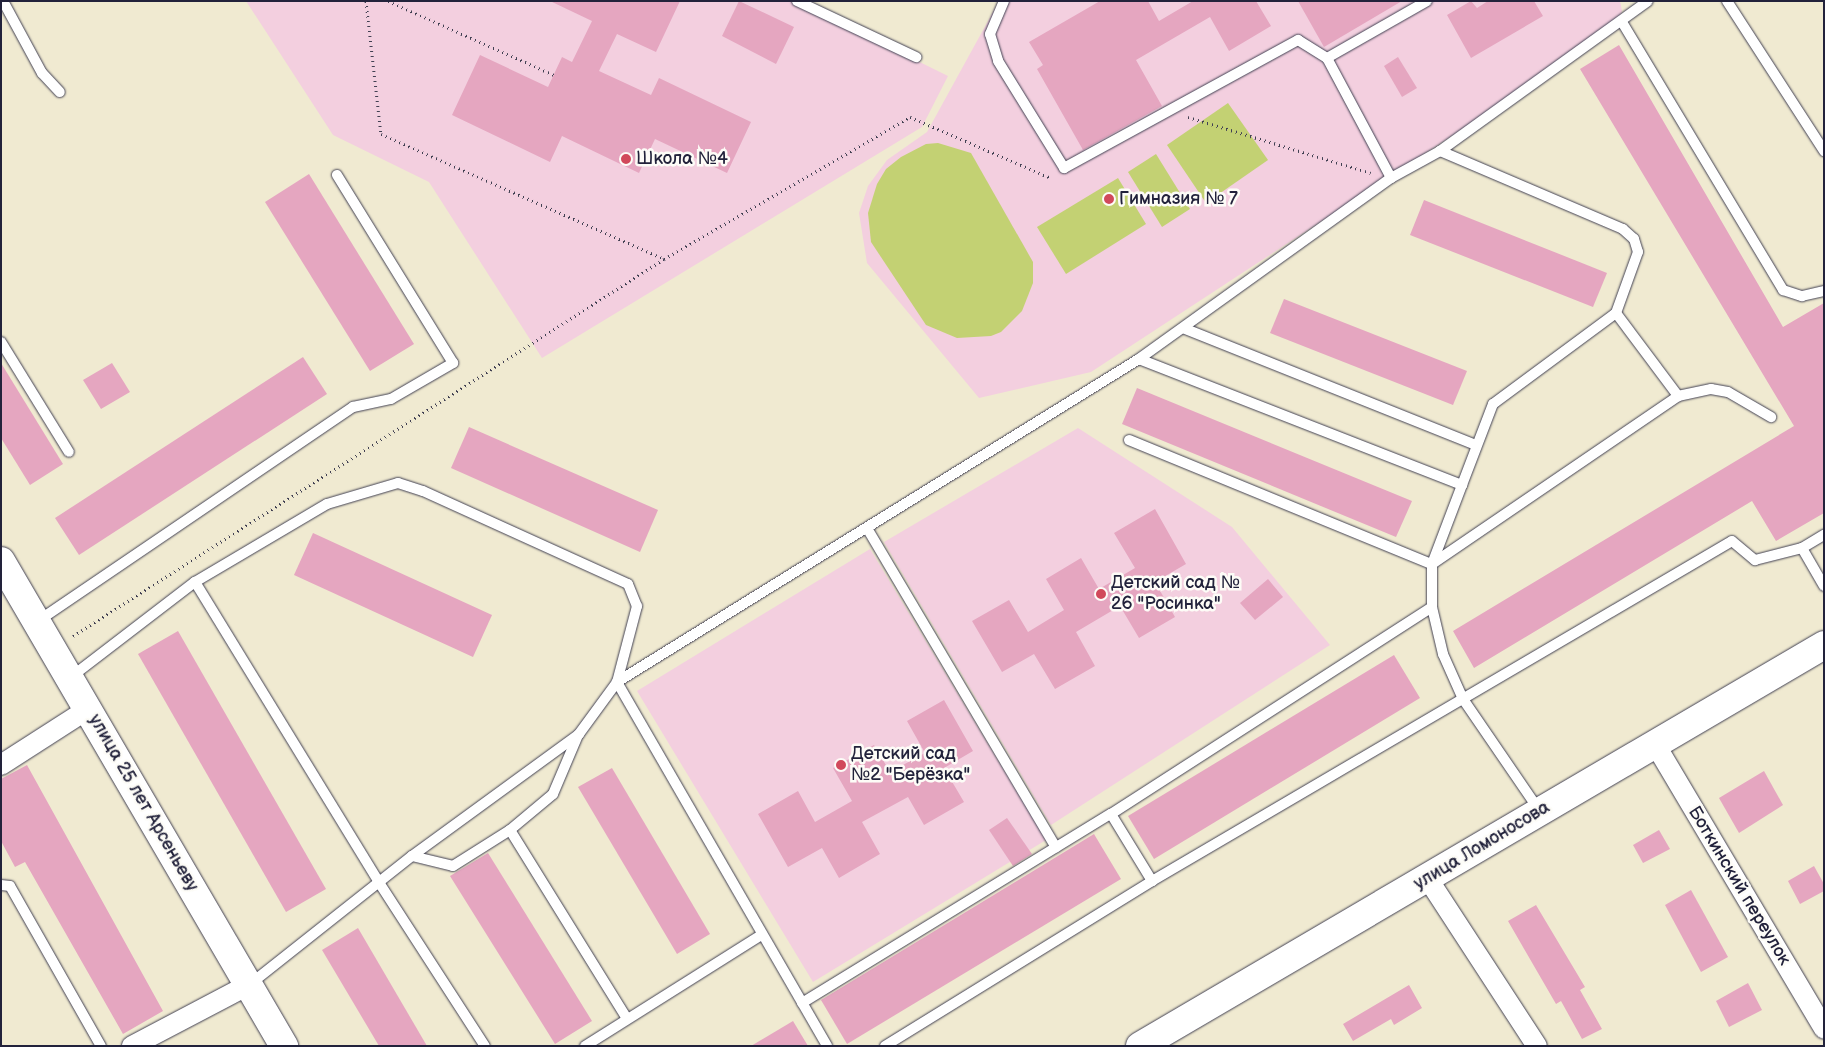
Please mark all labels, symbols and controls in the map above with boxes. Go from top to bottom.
place label: Школа №4 [636,148,728,170]
marker: Школа №4 [620,153,632,165]
place label: Гимназия № 7 [1119,188,1238,210]
marker: Гимназия № 7 [1103,193,1115,205]
place label: Детский сад № 26 "Росинка" [1111,573,1240,616]
marker: Детский сад № 26 "Росинка" [1095,588,1107,600]
street label: улица 25 лет Арсеньеву [83,711,203,895]
place label: Детский сад №2 "Берёзка" [851,744,970,786]
marker: Детский сад №2 "Берёзка" [835,759,847,771]
street label: улица Ломоносова [1410,797,1554,895]
street label: Боткинский переулок [1683,803,1795,969]

